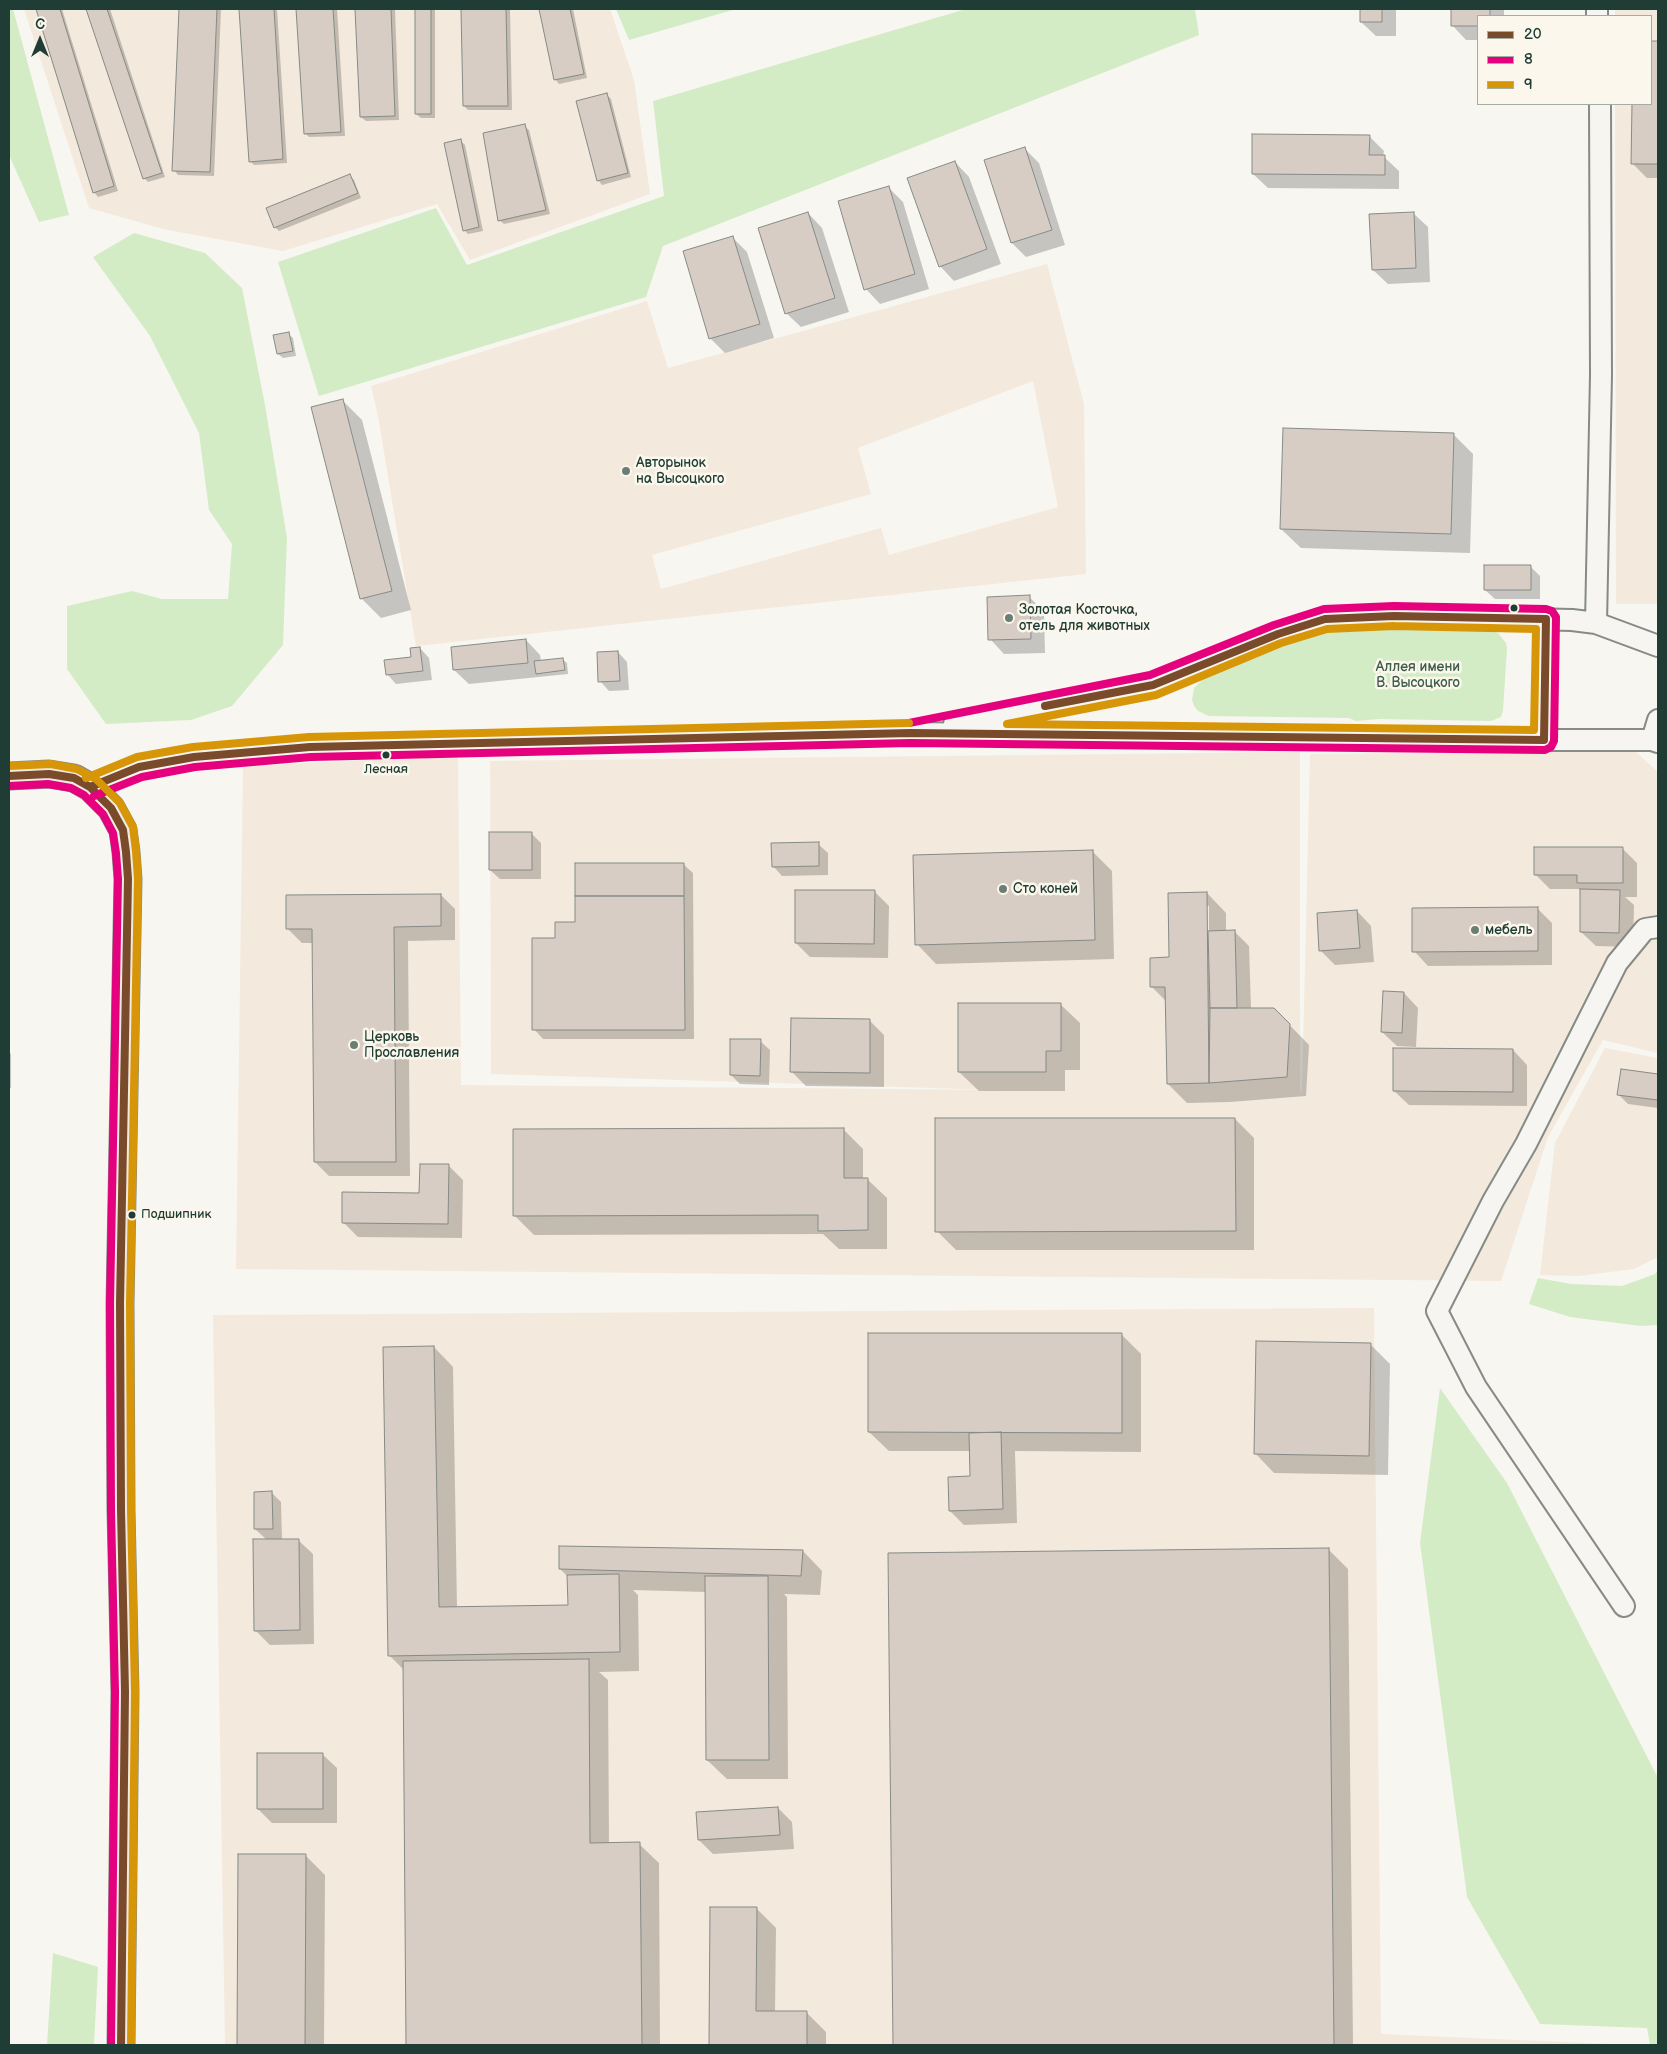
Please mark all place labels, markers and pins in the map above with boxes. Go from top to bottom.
place label: Авторынок на Высоцкого [636,455,724,488]
marker: Авторынок на Высоцкого [620,465,632,477]
place label: Золотая Косточка, отель для животных [1019,602,1150,634]
unlabelled marker [1509,603,1519,613]
marker: Золотая Косточка, отель для животных [1003,612,1015,624]
marker: Лесная [381,750,391,760]
place label: Лесная [364,762,408,778]
place label: Сто коней [1013,881,1078,897]
marker: Сто коней [997,883,1009,895]
place label: мебель [1485,922,1532,938]
marker: мебель [1469,924,1481,936]
place label: Церковь Прославления [364,1029,459,1062]
marker: Церковь Прославления [348,1039,360,1051]
place label: Подшипник [141,1207,211,1223]
marker: Подшипник [127,1210,137,1220]

